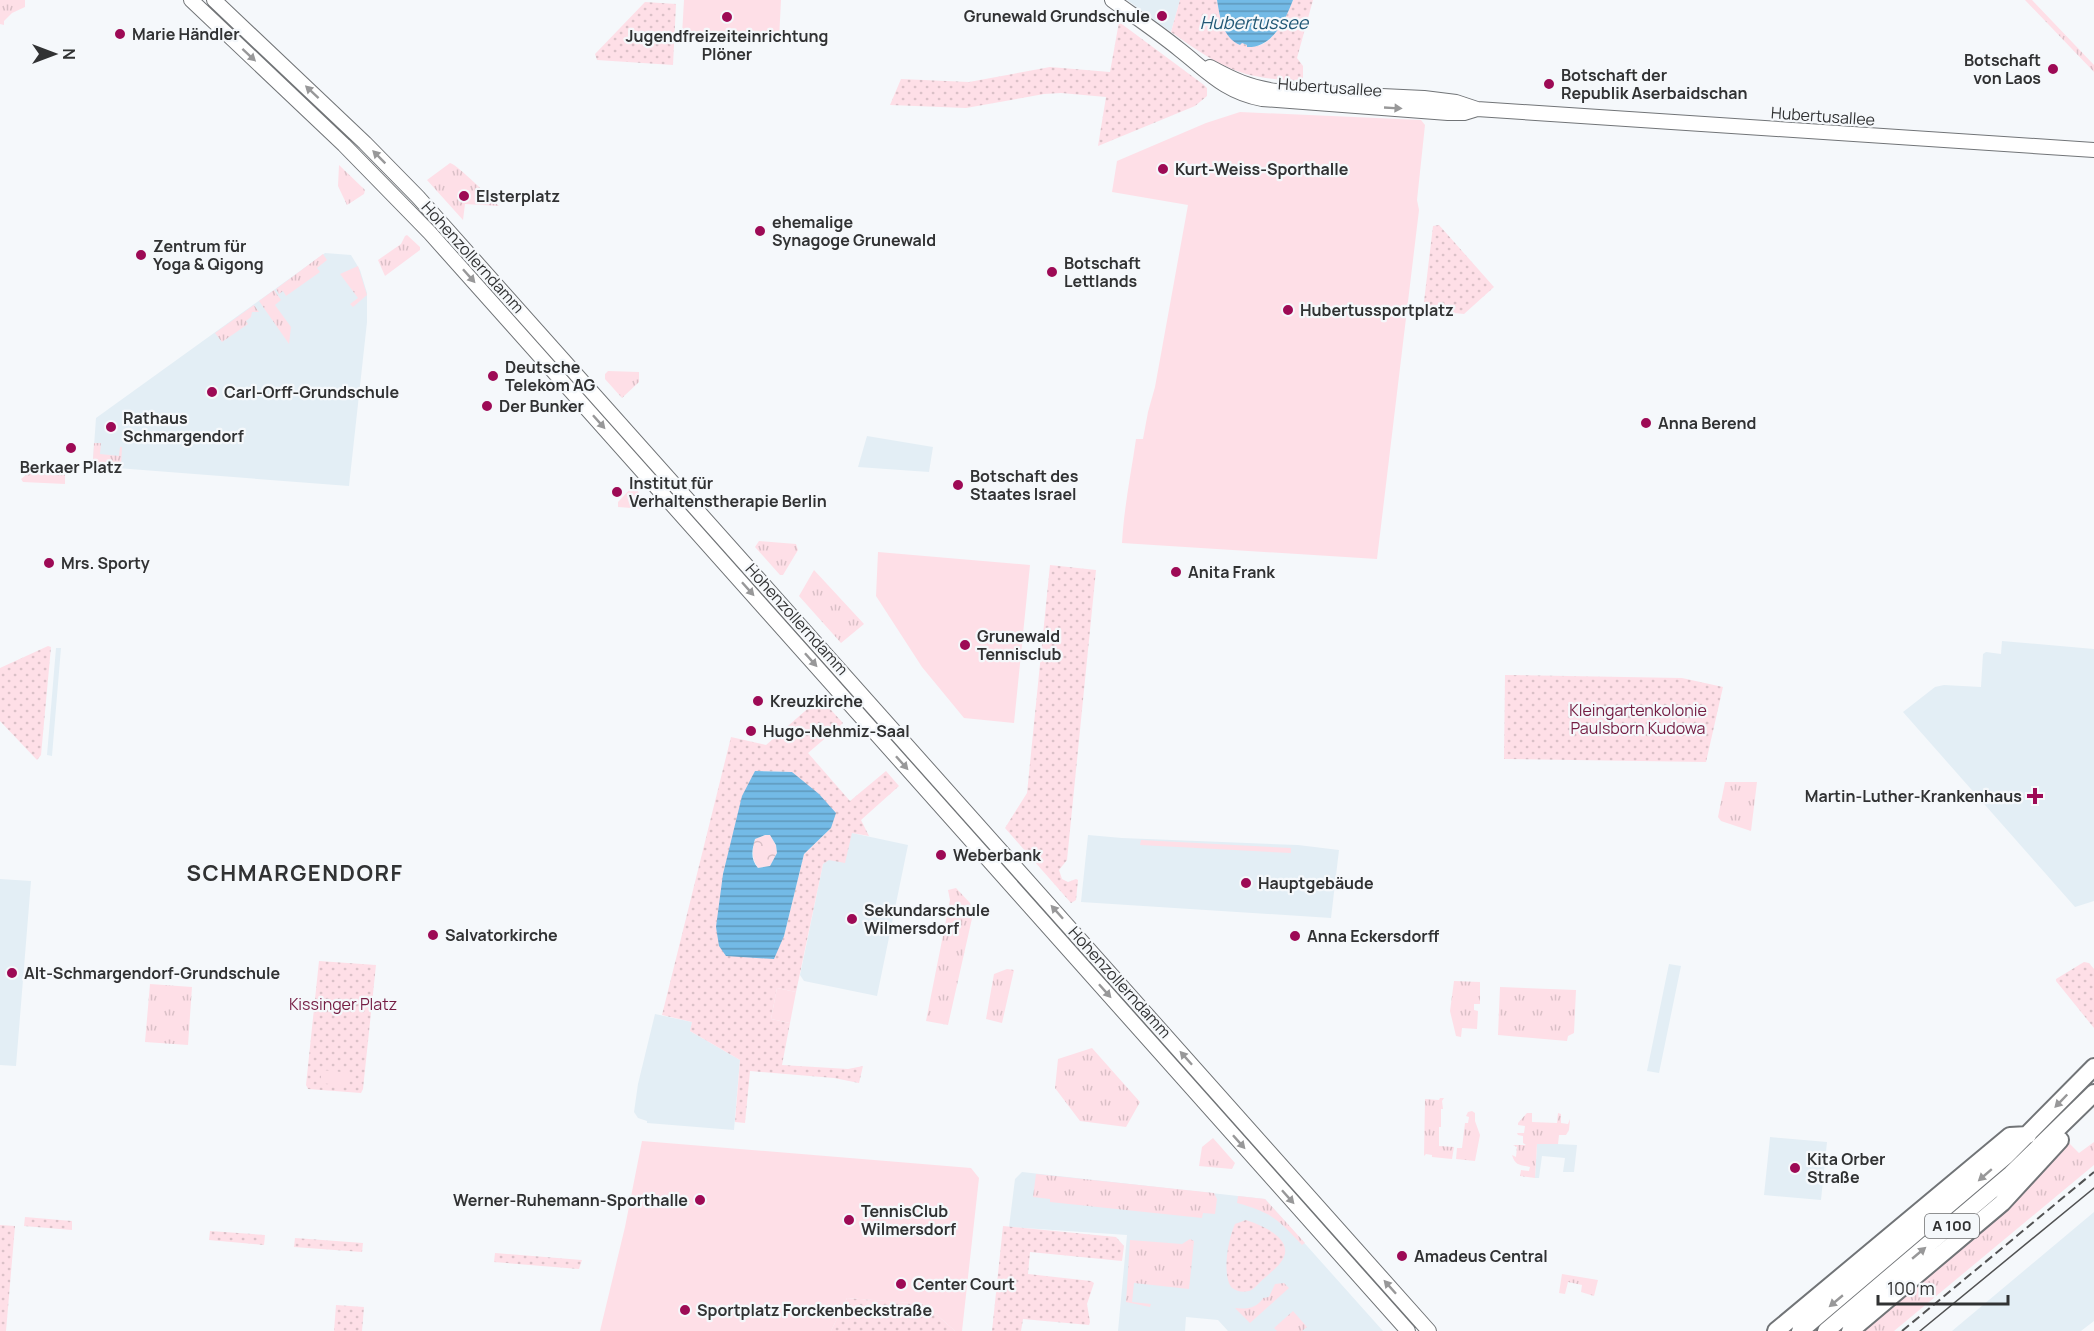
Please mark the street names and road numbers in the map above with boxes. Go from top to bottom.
street label: Hubertusallee [1277,72,1383,102]
street label: Hubertusallee [1770,101,1876,131]
street label: Hohenzollerndamm [417,196,529,318]
street label: Hohenzollerndamm [741,558,853,680]
street label: Hohenzollerndamm [1064,921,1176,1043]
road number: A 100 [1925,1214,1979,1238]

